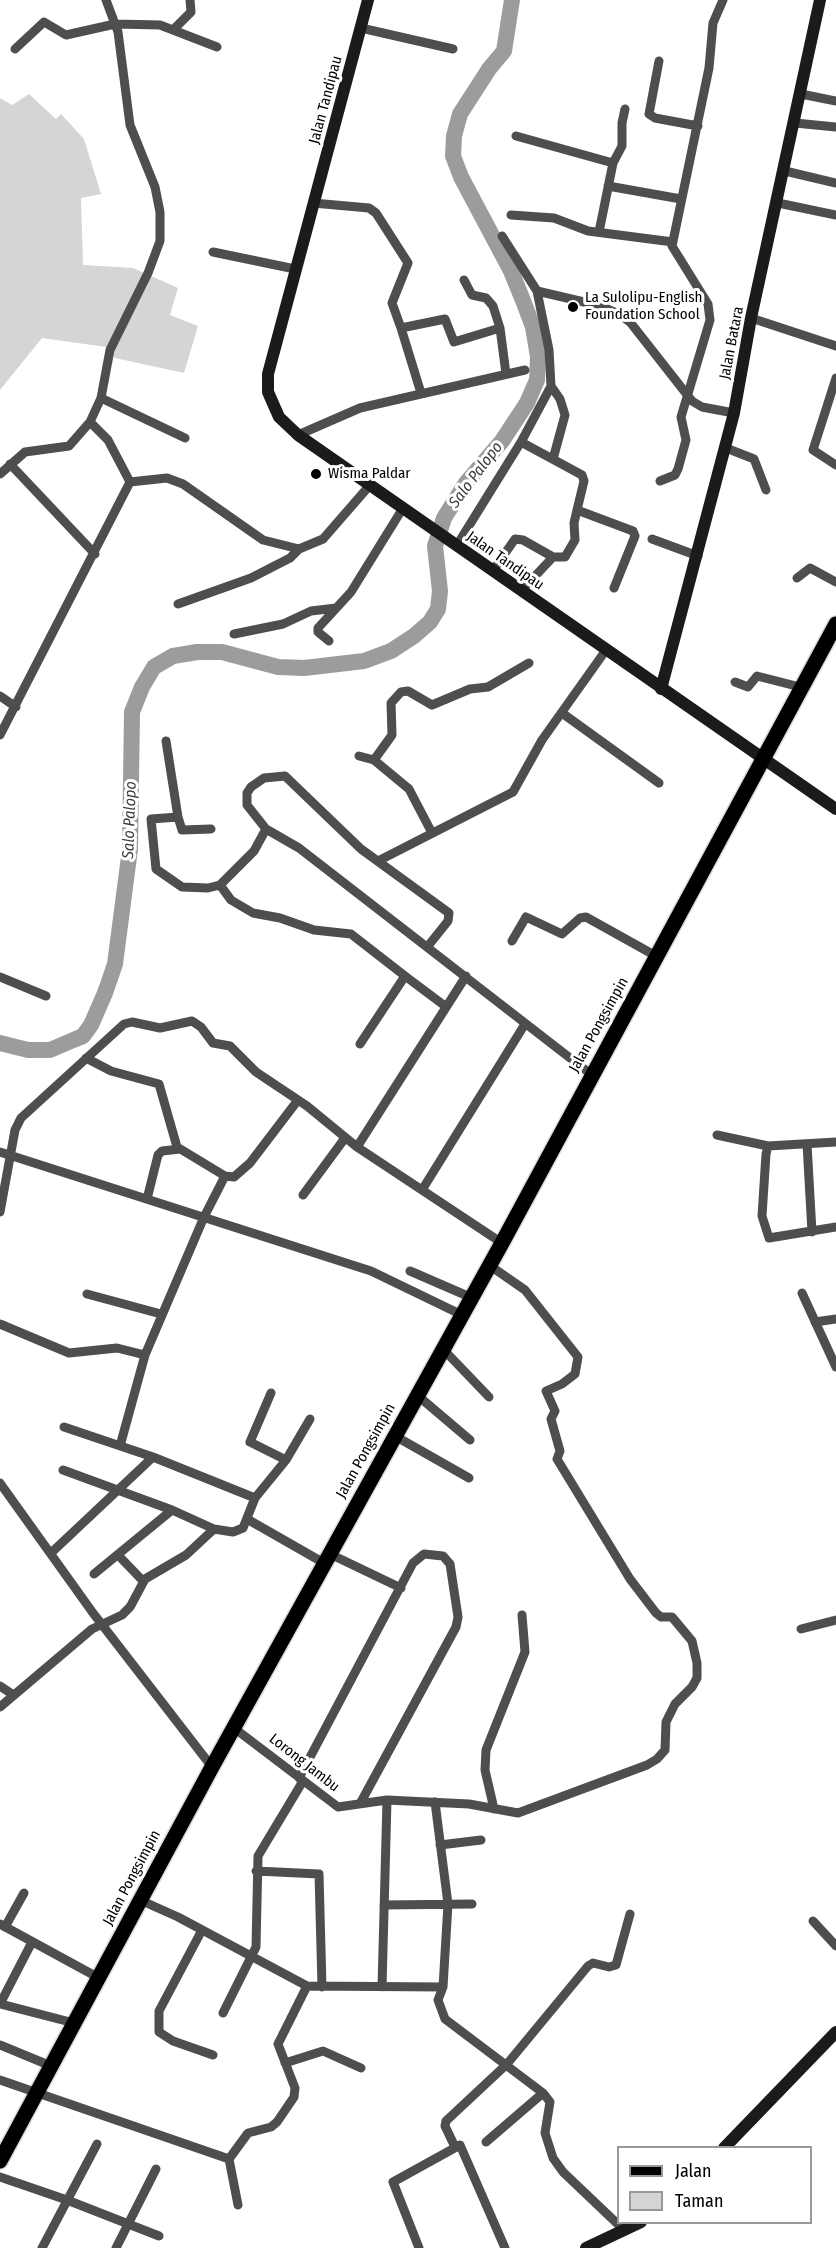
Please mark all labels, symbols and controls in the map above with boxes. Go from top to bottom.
street label: Jalan Tandipau [306,54,346,146]
place label: La Sulolipu-English Foundation School [585,289,702,324]
marker: La Sulolipu-English Foundation School [566,300,580,314]
street label: Jalan Batara [716,305,748,381]
water label: Salo Palopo [445,438,507,512]
place label: Wisma Paldar [328,465,411,483]
marker: Wisma Paldar [309,467,323,481]
street label: Jalan Tandipau [463,528,547,594]
water label: Salo Palopo [119,781,141,859]
street label: Jalan Pongsimpin [566,975,632,1075]
street label: Jalan Pongsimpin [333,1401,399,1501]
street label: Lorong Jambu [265,1730,343,1796]
street label: Jalan Pongsimpin [99,1827,165,1929]
legend [617,2146,812,2224]
text: Jalan [675,2160,712,2182]
text: Taman [675,2190,723,2212]

